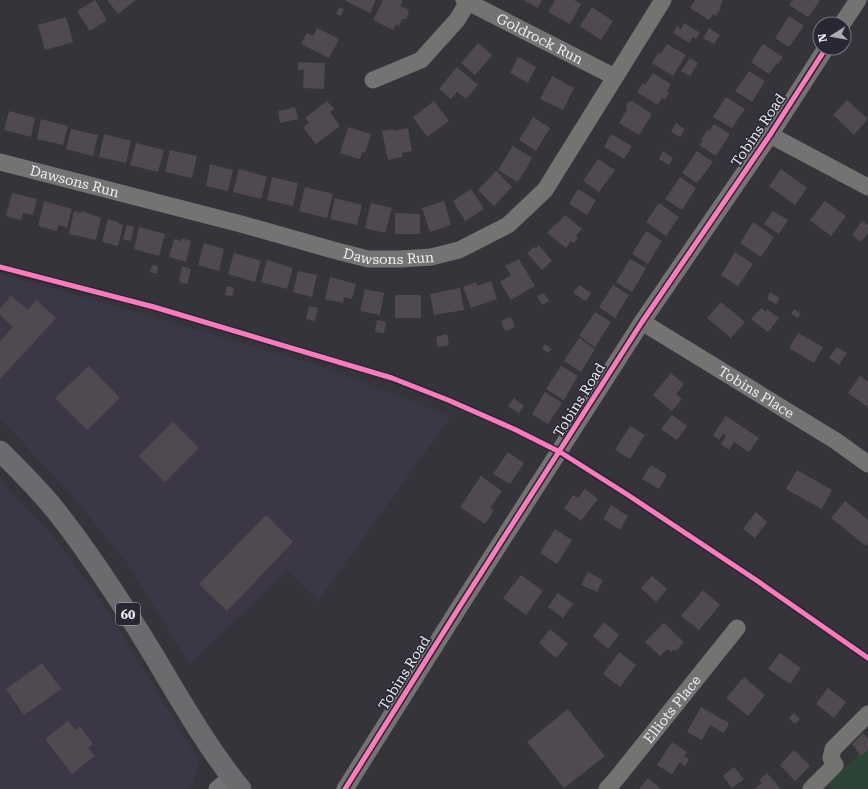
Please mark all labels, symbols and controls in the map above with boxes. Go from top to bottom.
street label: Goldrock Run [494,10,586,67]
north arrow [812,16,852,56]
text: N [815,32,830,43]
street label: Tobins Road [728,91,788,169]
street label: Dawsons Run [28,162,121,200]
street label: Dawsons Run [342,245,435,268]
street label: Tobins Road [550,360,608,440]
street label: Tobins Place [715,363,797,422]
road number: 60 [116,603,140,625]
street label: Tobins Road [375,633,433,713]
street label: Elliots Place [640,672,704,746]

